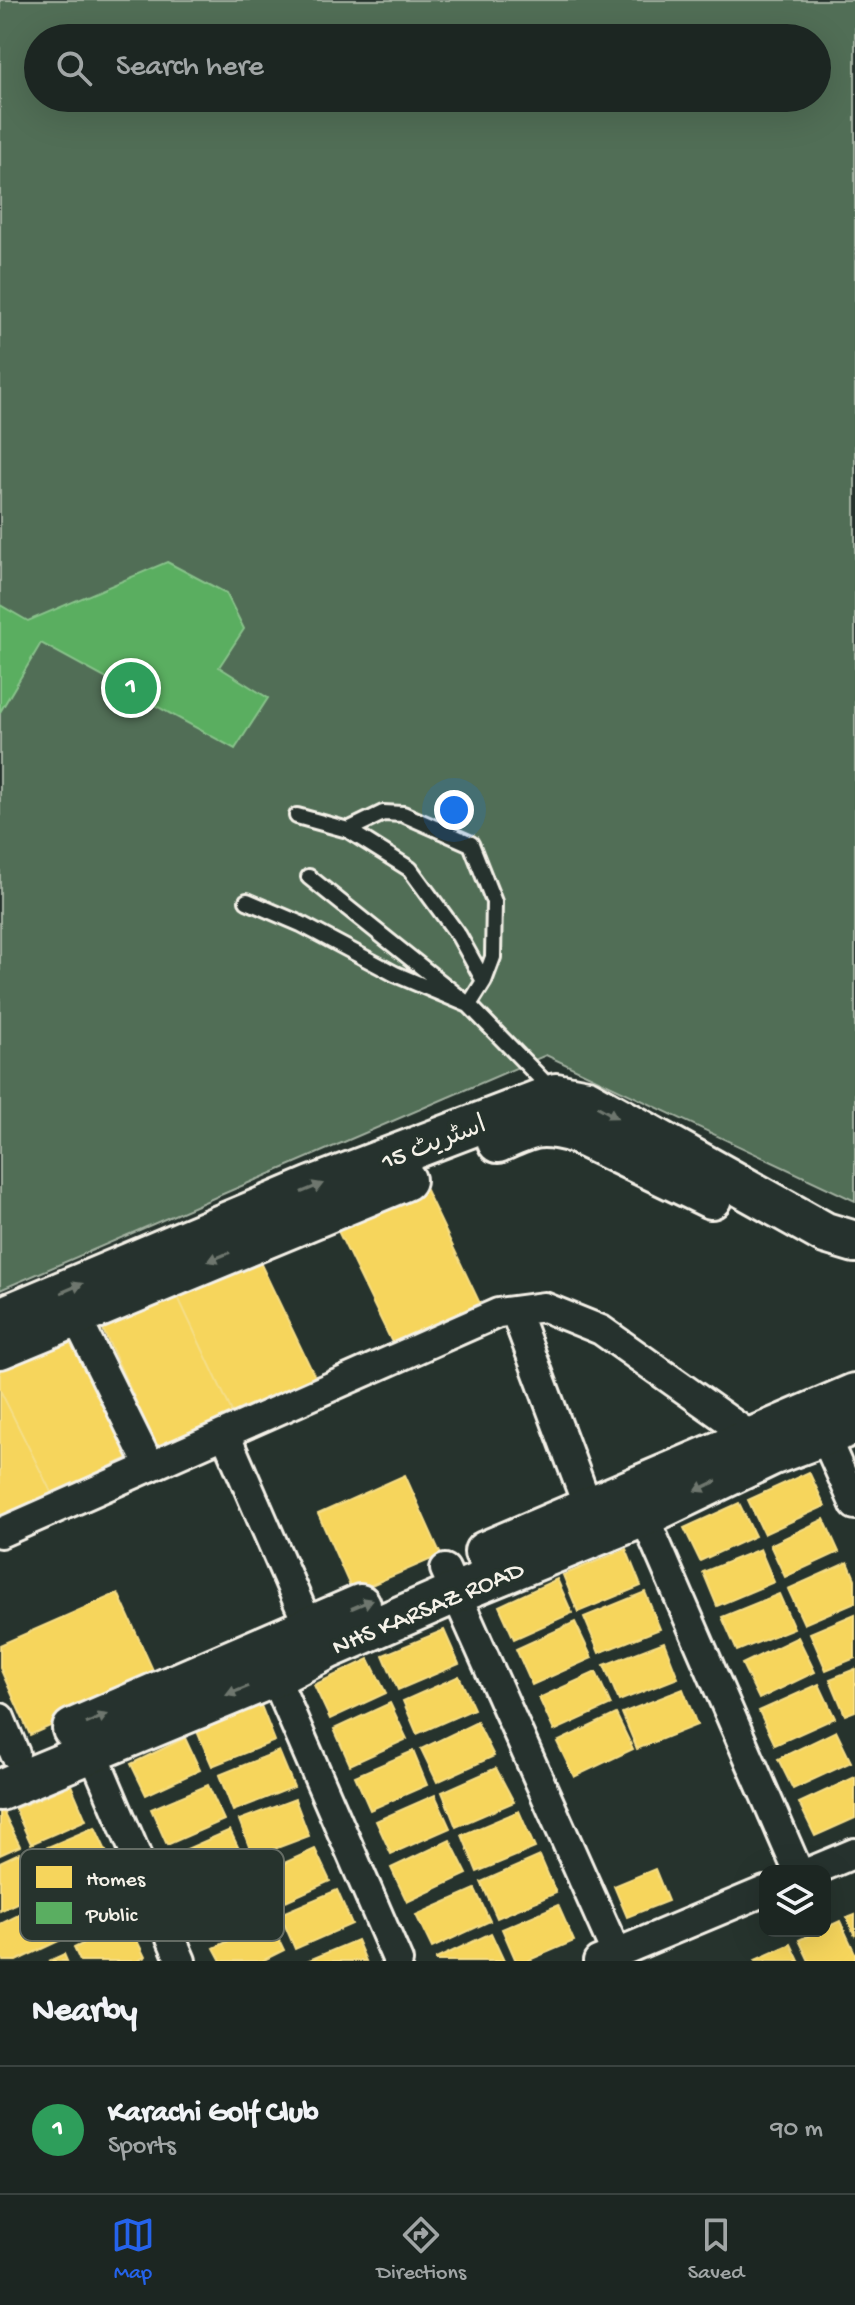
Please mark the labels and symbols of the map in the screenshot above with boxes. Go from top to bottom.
pin: 1 [105,658,157,718]
your location [434,790,474,830]
one-way arrow [596,1104,618,1118]
street label: اسٹریٹ 15 [377,1111,491,1180]
one-way arrow [300,1181,324,1194]
one-way arrow [207,1251,231,1264]
one-way arrow [60,1281,84,1294]
one-way arrow [694,1479,717,1493]
street label: NHS KARSAZ ROAD [328,1556,529,1665]
one-way arrow [350,1598,374,1611]
one-way arrow [225,1685,249,1698]
one-way arrow [85,1712,109,1725]
legend [20,1849,284,1941]
text: Homes [86,1868,146,1894]
text: Public [85,1904,139,1930]

